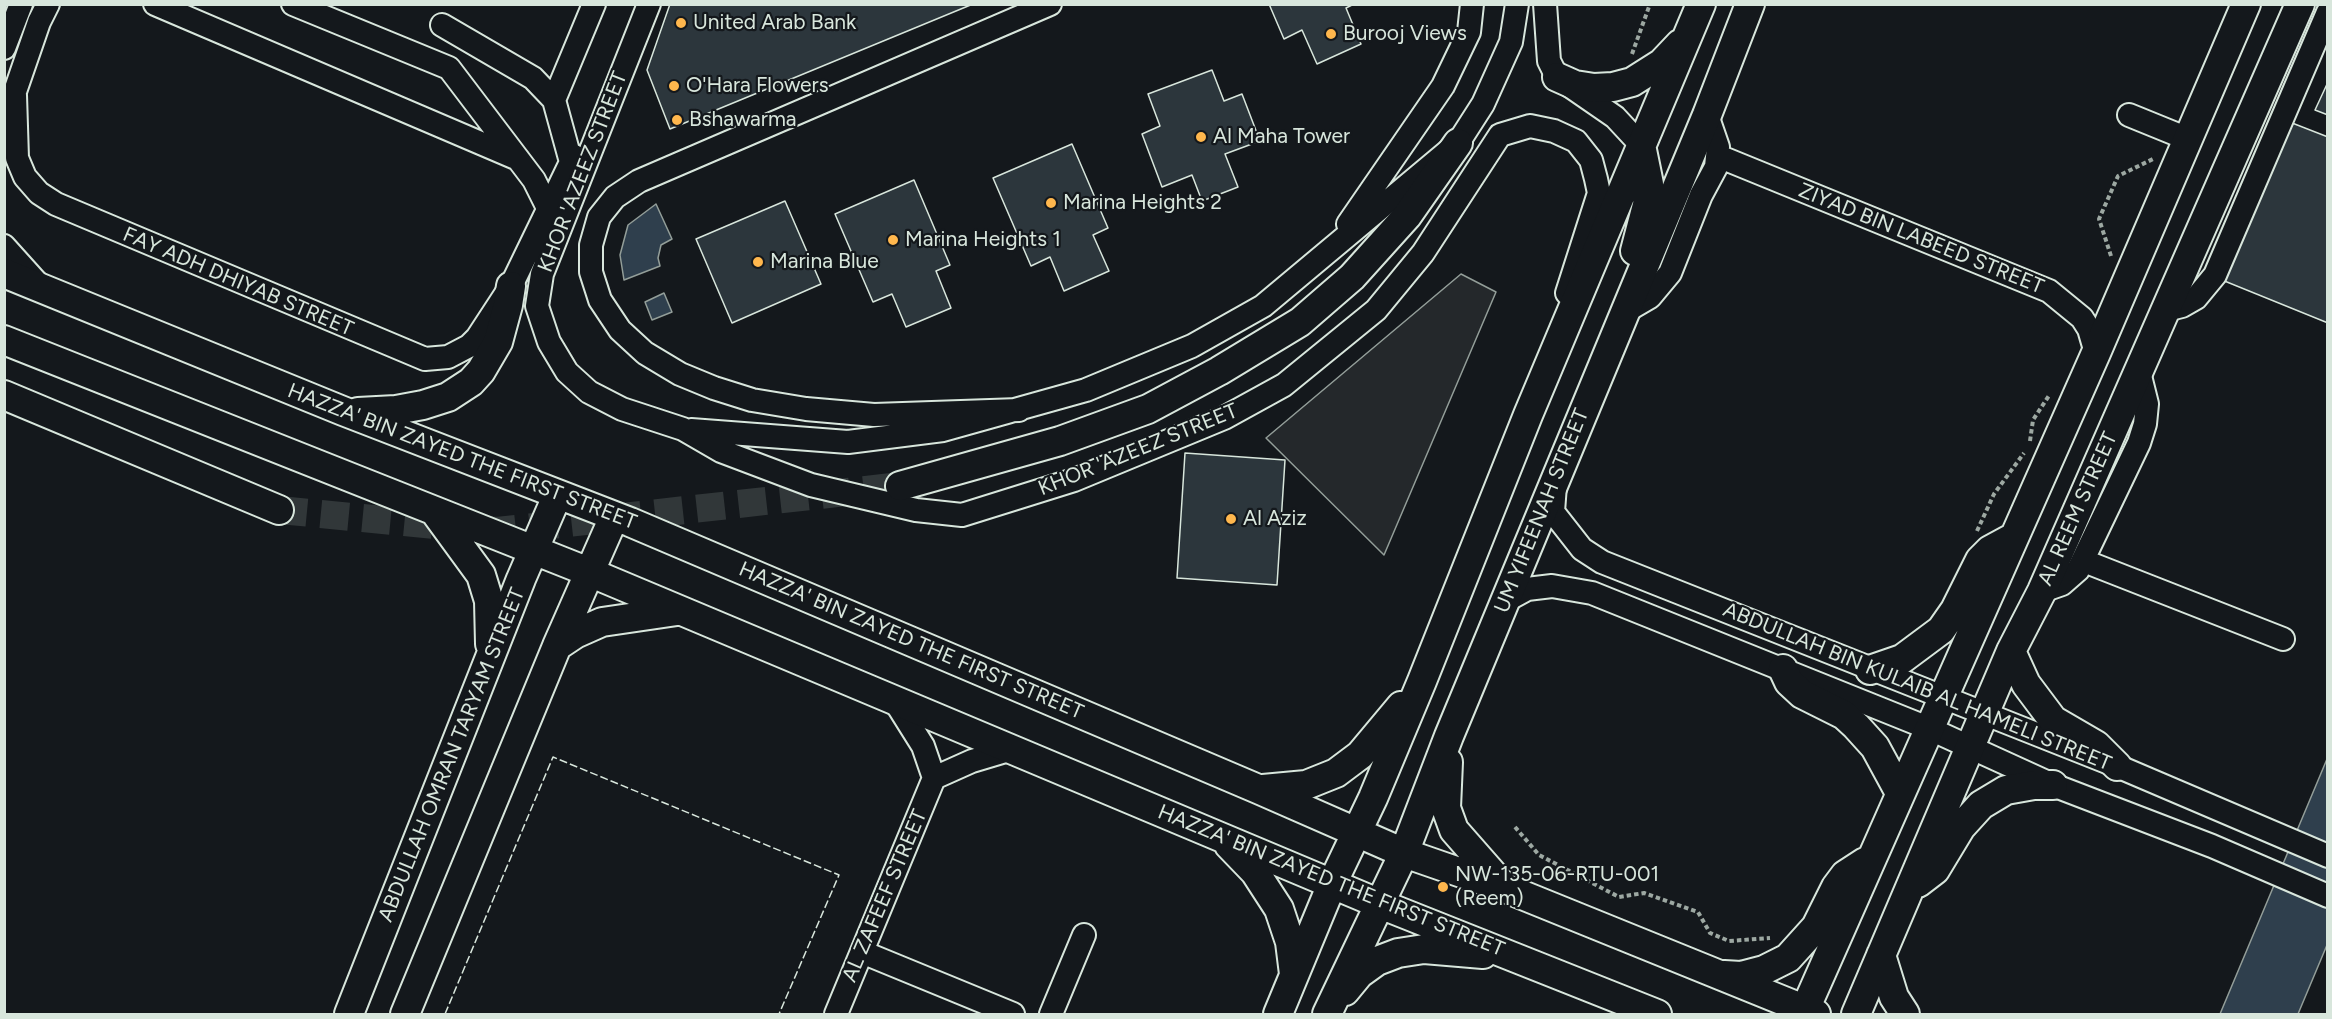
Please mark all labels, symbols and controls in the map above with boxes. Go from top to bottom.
place label: United Arab Bank [693,10,856,36]
marker: United Arab Bank [674,16,688,30]
place label: Burooj Views [1343,21,1467,47]
marker: Burooj Views [1324,27,1338,41]
street label: KHOR 'AZEEZ STREET [533,68,633,276]
place label: O'Hara Flowers [686,73,828,99]
marker: O'Hara Flowers [667,79,681,93]
place label: Bshawarma [689,107,796,133]
marker: Bshawarma [670,113,684,127]
place label: Al Maha Tower [1213,124,1350,150]
marker: Al Maha Tower [1194,130,1208,144]
street label: ZIYAD BIN LABEED STREET [1795,178,2047,300]
place label: Marina Heights 2 [1063,190,1222,216]
marker: Marina Heights 2 [1044,196,1058,210]
street label: FAY ADH DHIYAB STREET [119,222,357,342]
place label: Marina Heights 1 [905,227,1061,253]
marker: Marina Heights 1 [886,233,900,247]
place label: Marina Blue [770,249,879,275]
marker: Marina Blue [751,255,765,269]
street label: HAZZA' BIN ZAYED THE FIRST STREET [284,379,640,535]
street label: KHOR 'AZEEZ STREET [1035,398,1241,502]
street label: UM YIFEENAH STREET [1489,405,1595,617]
street label: AL REEM STREET [2033,428,2123,590]
place label: Al Aziz [1243,506,1307,532]
marker: Al Aziz [1224,512,1238,526]
street label: HAZZA' BIN ZAYED THE FIRST STREET [735,557,1087,725]
street label: ABDULLAH OMRAN TARYAM STREET [373,584,531,926]
street label: ABDULLAH BIN KULAIB AL HAMELI STREET [1719,597,2115,777]
street label: HAZZA' BIN ZAYED THE FIRST STREET [1154,800,1508,962]
street label: AL ZAFEEF STREET [837,806,933,986]
place label: NW-135-06-RTU-001 (Reem) [1455,862,1659,912]
marker: NW-135-06-RTU-001 (Reem) [1436,880,1450,894]

